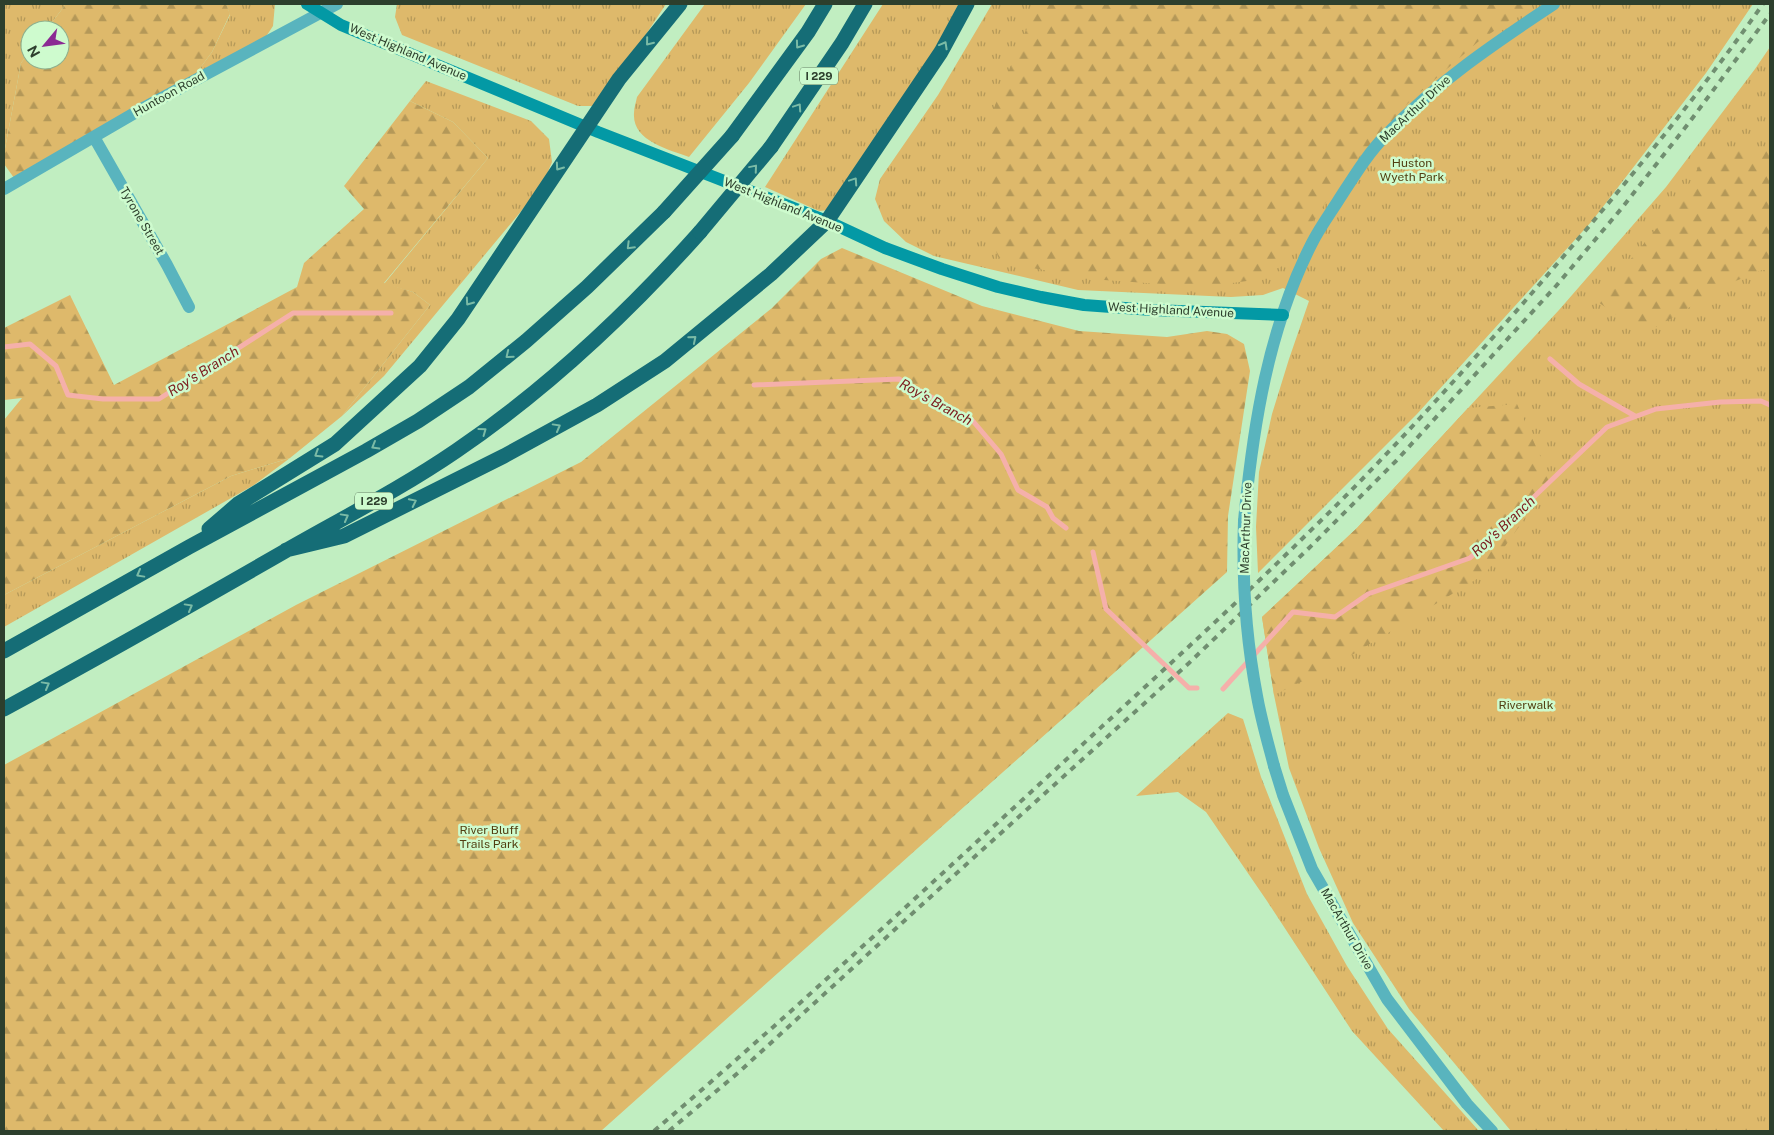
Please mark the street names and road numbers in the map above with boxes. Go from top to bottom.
street label: West Highland Avenue [347,21,469,83]
road number: I 229 [800,68,838,84]
street label: Huntoon Road [131,69,207,119]
street label: MacArthur Drive [1377,72,1453,145]
street label: West Highland Avenue [722,175,844,235]
street label: Tyrone Street [117,185,167,258]
street label: West Highland Avenue [1108,300,1235,320]
street label: MacArthur Drive [1237,482,1255,574]
road number: I 229 [355,492,393,510]
street label: MacArthur Drive [1318,886,1376,972]

